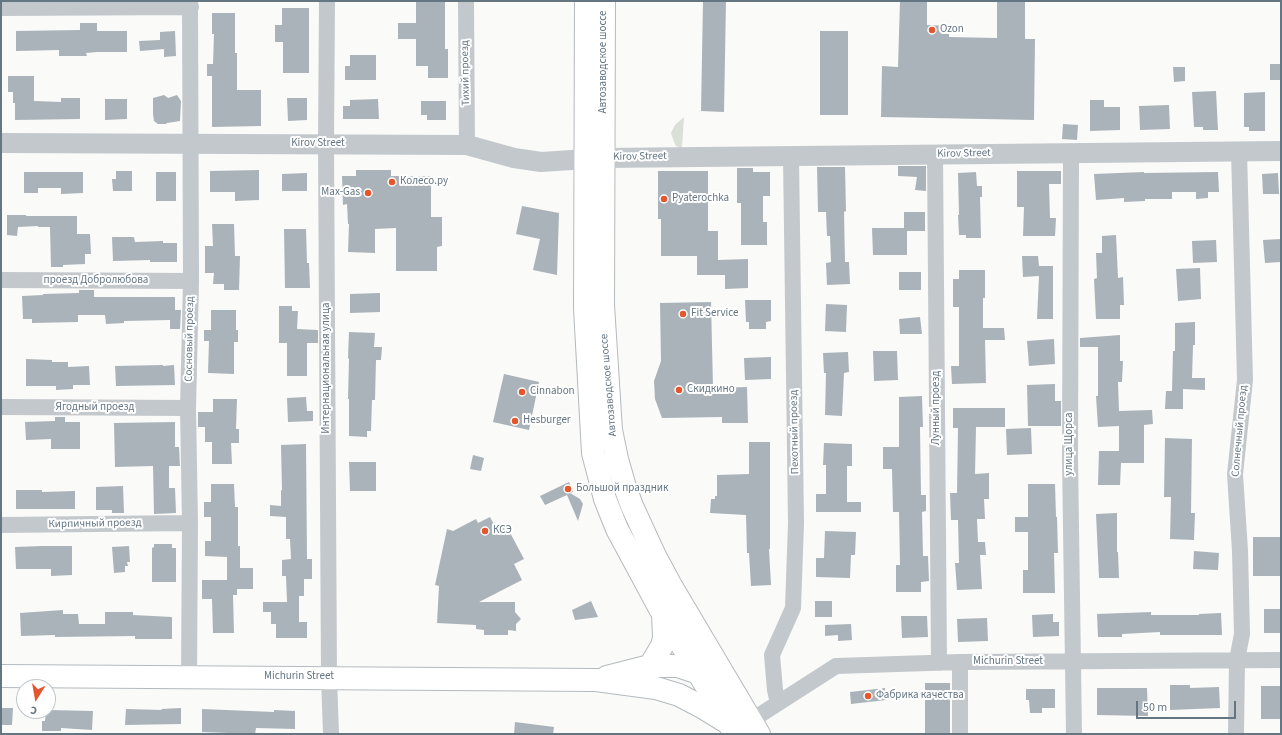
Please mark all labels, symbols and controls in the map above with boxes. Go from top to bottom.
street label: Автозаводское шоссе [597,10,611,114]
place label: Ozon [940,23,964,37]
marker: Ozon [927,25,937,35]
street label: Тихий проезд [459,40,473,106]
street label: Kirov Street [291,137,345,151]
street label: Kirov Street [937,147,991,161]
street label: Kirov Street [613,150,667,164]
place label: Колесо.ру [400,175,448,189]
marker: Колесо.ру [387,177,397,187]
place label: Max-Gas [321,186,360,200]
marker: Max-Gas [363,188,373,198]
place label: Pyaterochka [672,192,729,206]
marker: Pyaterochka [659,194,669,204]
street label: проезд Добролюбова [44,274,148,288]
street label: Сосновый проезд [183,296,197,382]
street label: Интернациональная улица [320,302,334,434]
place label: Fit Service [691,307,739,321]
marker: Fit Service [678,309,688,319]
street label: Автозаводское шоссе [598,333,620,437]
street label: Лунный проезд [930,371,944,445]
place label: Скидкино [687,383,735,397]
place label: Cinnabon [530,385,575,399]
marker: Скидкино [674,385,684,395]
street label: Солнечный проезд [1229,385,1251,477]
marker: Cinnabon [517,387,527,397]
street label: Пехотный проезд [788,390,802,474]
street label: Ягодный проезд [56,401,134,415]
street label: улица Щорса [1063,412,1077,476]
place label: Hesburger [523,414,571,428]
marker: Hesburger [510,416,520,426]
place label: Большой праздник [576,482,669,496]
marker: Большой праздник [563,484,573,494]
street label: Кирпичный проезд [48,517,142,531]
place label: КСЭ [493,524,512,538]
marker: КСЭ [480,526,490,536]
street label: Michurin Street [973,655,1043,669]
street label: Michurin Street [264,670,334,684]
north arrow [16,679,56,719]
place label: Фабрика качества [876,689,964,703]
marker: Фабрика качества [863,691,873,701]
scale bar [1138,693,1238,719]
text: 50 m [1143,699,1167,716]
text: С [29,702,38,718]

